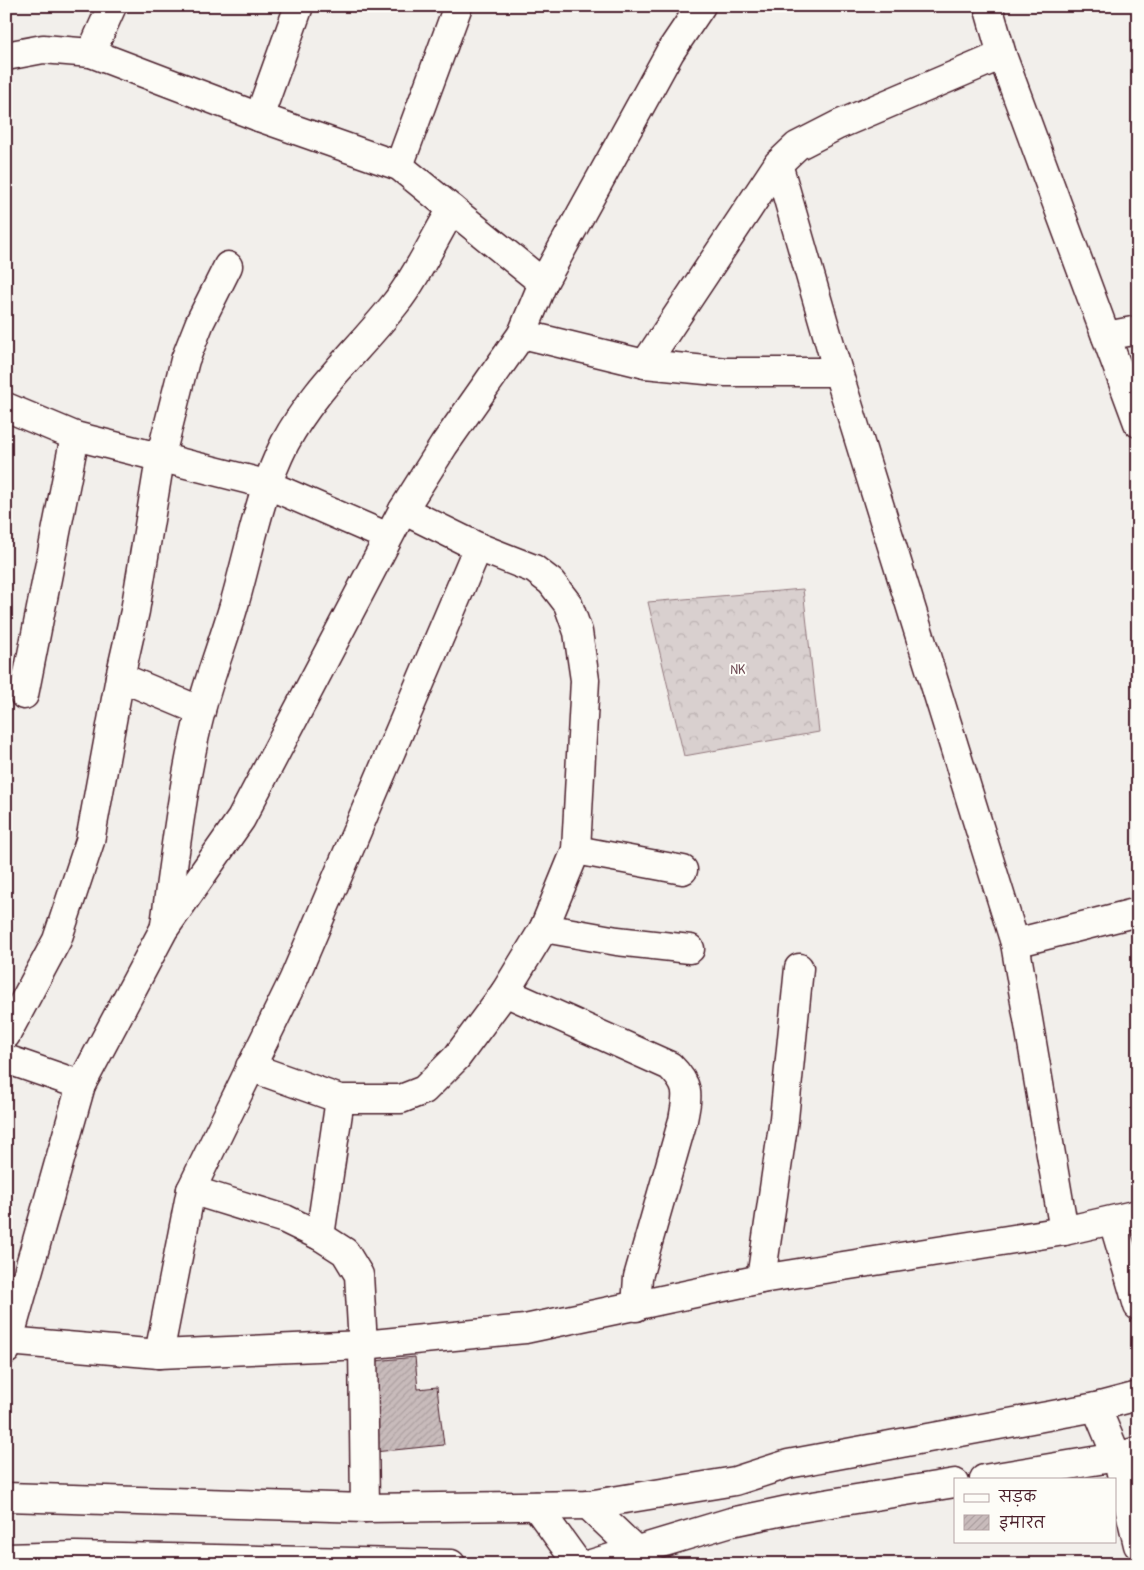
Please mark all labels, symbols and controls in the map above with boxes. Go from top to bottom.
park label: NK [731,659,746,678]
legend [954,1478,1116,1542]
text: सड़क [998,1486,1037,1507]
text: इमारत [999,1512,1046,1533]

